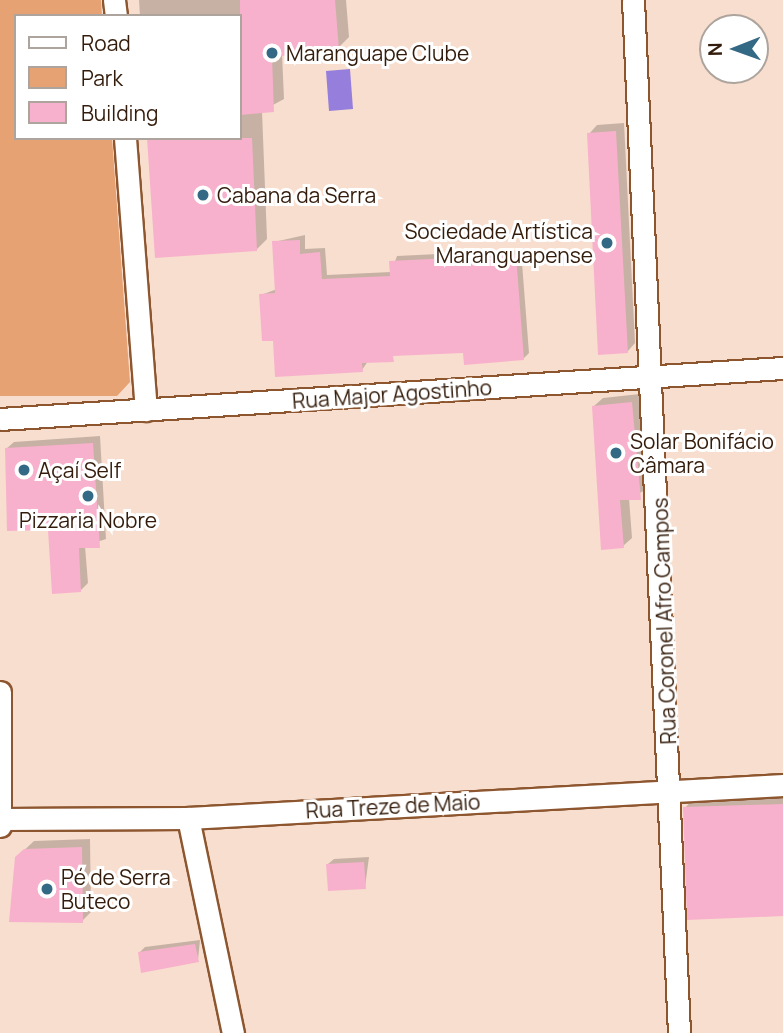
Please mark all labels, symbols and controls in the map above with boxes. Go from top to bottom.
legend [14,14,242,140]
north arrow [699,14,769,84]
text: Road [81,29,131,57]
place label: Maranguape Clube [286,40,469,66]
text: N [702,42,728,56]
marker: Maranguape Clube [264,45,280,61]
text: Park [81,64,123,92]
text: Building [81,99,158,127]
place label: Cabana da Serra [217,182,376,208]
marker: Cabana da Serra [195,187,211,203]
place label: Sociedade Artística Maranguapense [404,218,593,268]
marker: Sociedade Artística Maranguapense [599,235,615,251]
street label: Rua Major Agostinho [291,374,493,414]
place label: Solar Bonifácio Câmara [630,428,774,478]
marker: Solar Bonifácio Câmara [608,445,624,461]
place label: Açaí Self [38,457,121,483]
marker: Açaí Self [16,462,32,478]
marker: Pizzaria Nobre [80,488,96,504]
street label: Rua Coronel Afro Campos [647,497,681,745]
place label: Pizzaria Nobre [19,507,157,533]
street label: Rua Treze de Maio [305,789,481,823]
place label: Pé de Serra Buteco [61,864,171,914]
marker: Pé de Serra Buteco [39,881,55,897]

